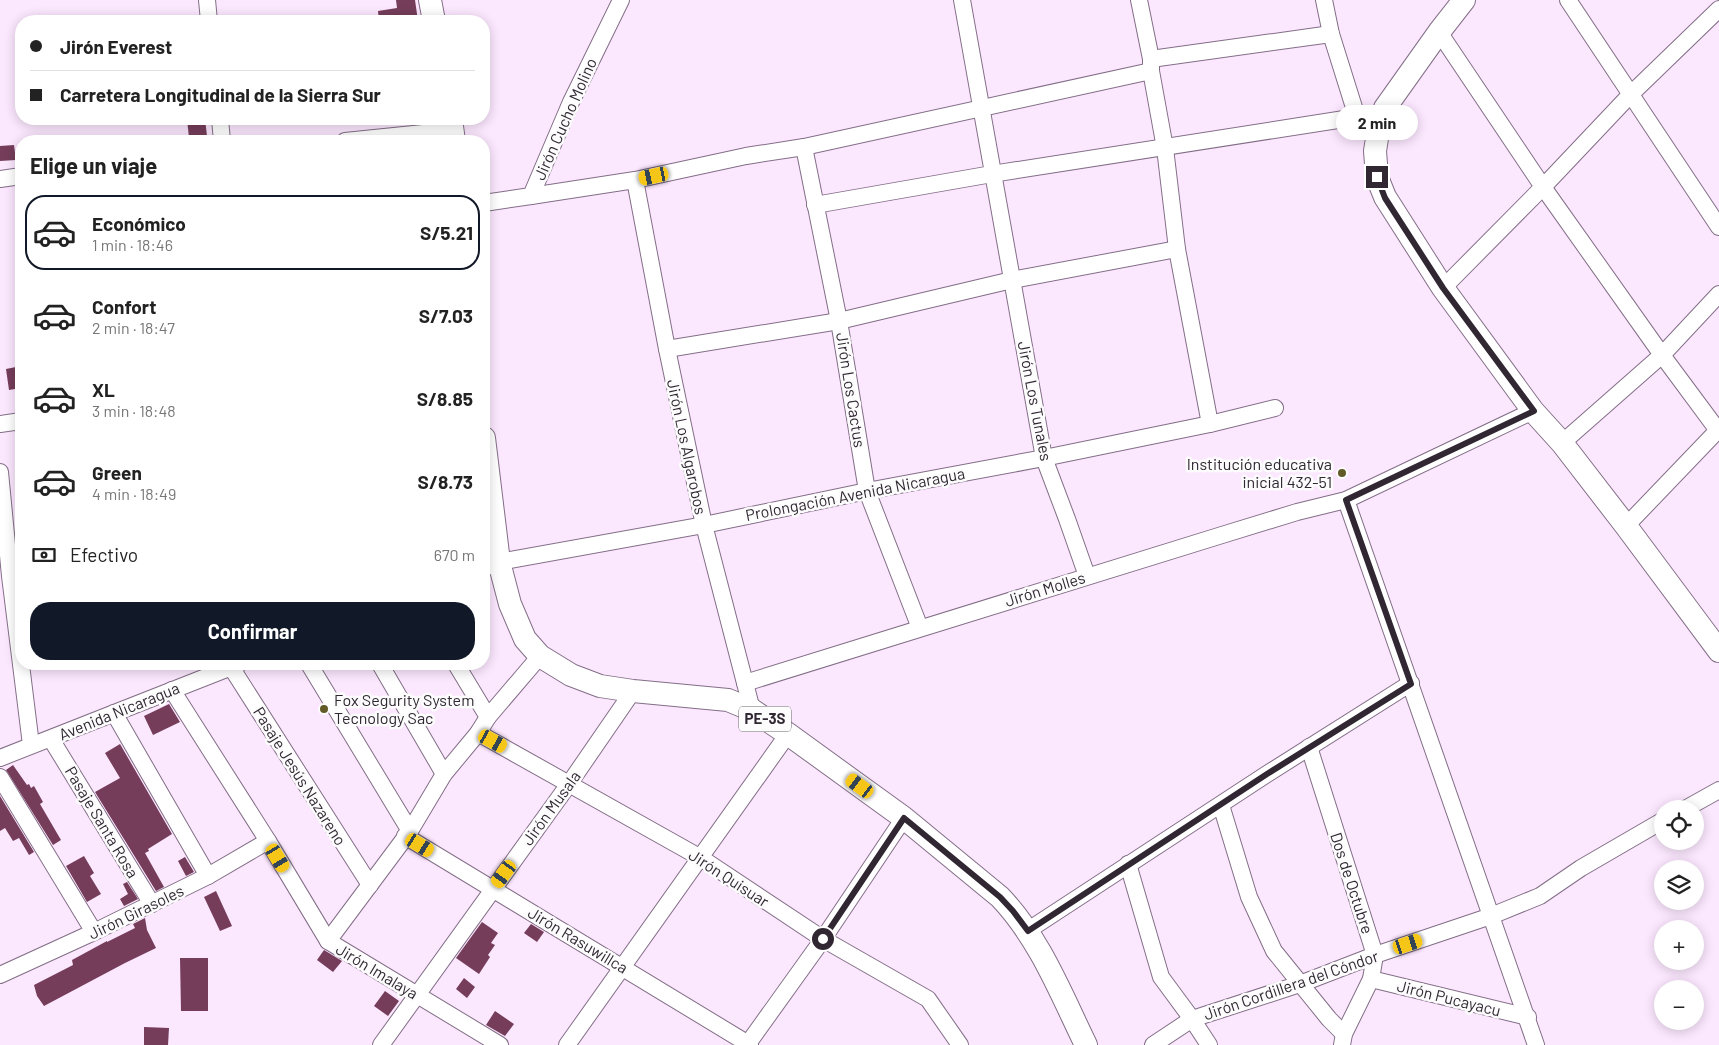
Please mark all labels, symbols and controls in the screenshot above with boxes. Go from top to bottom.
text: Jirón Everest [60,35,172,58]
street label: Jirón Cucho Molino [529,55,600,183]
text: Carretera Longitudinal de la Sierra Sur [60,83,381,106]
callout: 2 min [1336,104,1418,140]
text: 2 min [1358,113,1396,132]
text: Elige un viaje [30,152,157,178]
car [637,166,670,186]
route end [1366,166,1388,188]
icon: car [32,210,77,255]
text: Económico [92,212,186,235]
text: S/5.21 [420,221,473,244]
text: 1 min · 18:46 [92,235,173,254]
icon: car [32,293,77,338]
text: Confort [92,295,156,318]
text: S/7.03 [419,304,473,327]
text: 2 min · 18:47 [92,318,175,337]
street label: Jirón Los Cactus [833,331,870,449]
street label: Jirón Los Tunales [1015,339,1056,462]
icon: car [32,376,77,421]
text: XL [92,378,115,401]
street label: Jirón Los Algarobos [664,378,711,516]
text: S/8.85 [417,387,473,410]
text: 3 min · 18:48 [92,401,176,420]
place label: Institución educativa inicial 432-51 [1187,454,1332,491]
icon: car [32,459,77,504]
text: Green [92,461,142,484]
street label: Prolongación Avenida Nicaragua [744,463,966,524]
marker: Institución educativa inicial 432-51 [1336,467,1348,479]
text: S/8.73 [418,470,473,493]
text: 4 min · 18:49 [92,484,176,503]
icon: cash [30,541,58,569]
text: Efectivo [70,543,138,566]
text: 670 m [434,545,475,564]
street label: Jirón Molles [1002,567,1087,610]
button: Confirmar [30,602,475,660]
street label: Avenida Nicaragua [56,678,182,743]
place label: Fox Segurity System Tecnology Sac [334,690,474,727]
street label: Pasaje Jesús Nazareno [250,703,351,849]
marker: Fox Segurity System Tecnology Sac [318,703,330,715]
road number: PE-3S [739,706,791,732]
car [476,727,509,755]
street label: Pasaje Santa Rosa [62,763,143,881]
street label: Jirón Musala [517,767,584,849]
car [843,771,876,801]
map controls [1654,800,1704,1030]
button: locate [1654,800,1704,850]
street label: Dos de Octubre [1327,830,1378,936]
car [403,831,436,859]
car [263,841,292,875]
street label: Jirón Quisuar [686,845,773,911]
car [489,857,518,891]
button: layers [1654,860,1704,910]
street label: Jirón Girasoles [85,880,186,943]
street label: Jirón Rasuwillca [525,902,632,977]
button: + [1654,920,1704,970]
route start [812,928,834,950]
car [1391,932,1424,956]
street label: Jirón Imalaya [333,939,422,1002]
street label: Jirón Cordillera del Cóndor [1201,946,1381,1023]
street label: Jirón Pucayacu [1395,975,1503,1020]
button: − [1654,980,1704,1030]

